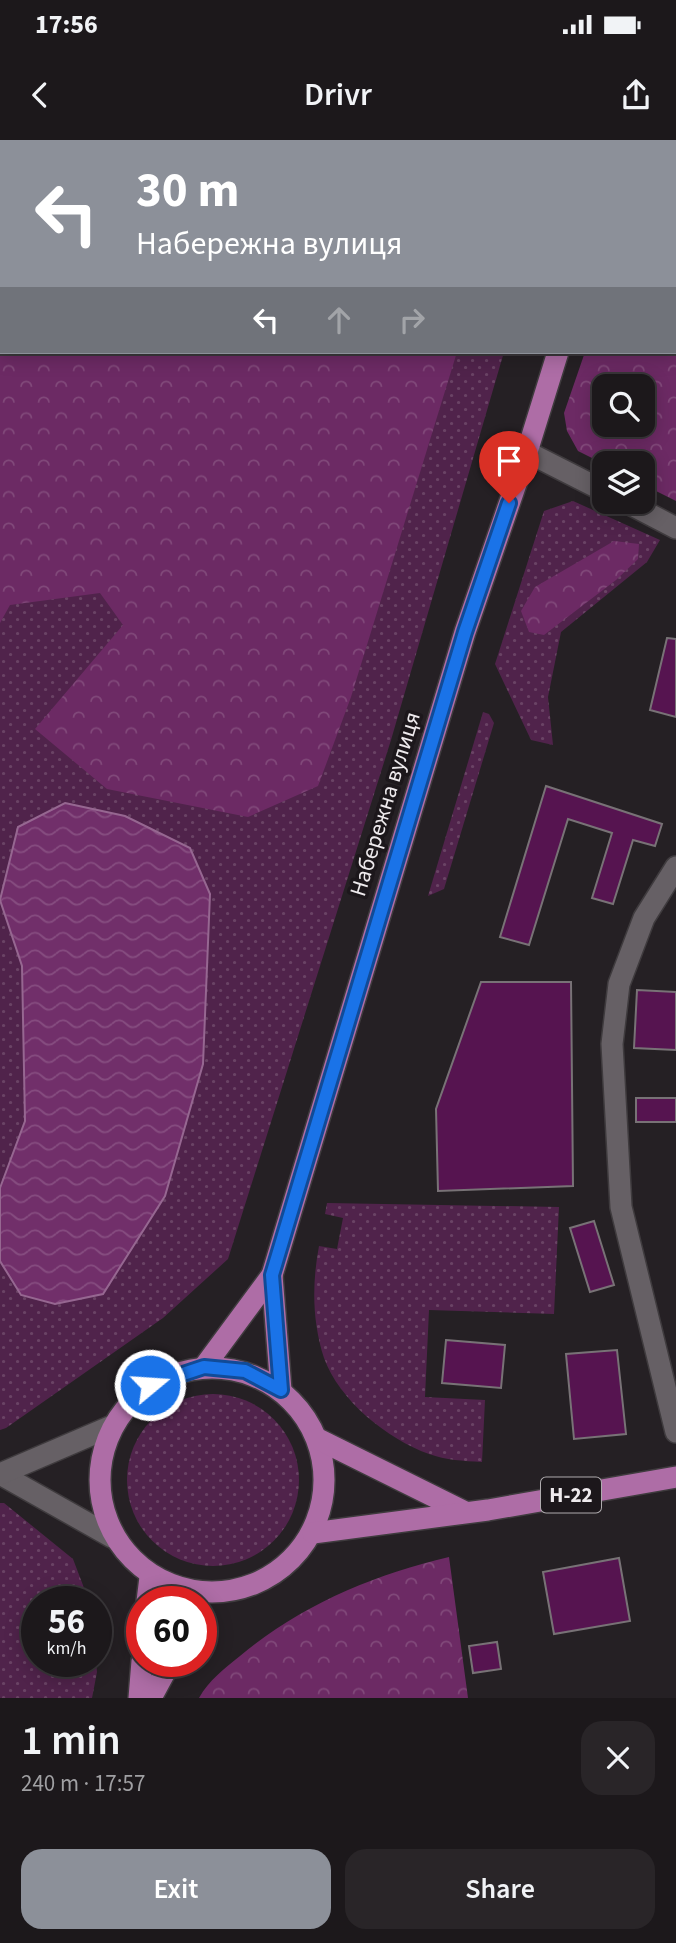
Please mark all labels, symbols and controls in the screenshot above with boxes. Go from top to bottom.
text: 17:56 [35,6,98,43]
text: Drivr [304,72,372,118]
icon: back [21,76,59,114]
icon: share [617,76,655,114]
text: 30 m [136,156,240,226]
icon: left [21,168,112,259]
text: Набережна вулиця [136,221,403,267]
icon: left [247,301,285,339]
icon: ahead [320,301,358,339]
icon: right [393,301,431,339]
map controls [592,374,655,514]
button: search [592,374,655,437]
pin [479,431,539,503]
icon: arrive [490,442,528,480]
button: layers [592,451,655,514]
street label: Набережна вулиця [341,708,429,900]
position arrow [113,1348,187,1422]
road number: Н-22 [541,1478,601,1512]
speed limit sign: 60 [126,1586,217,1677]
text: 56 [48,1597,85,1647]
text: km/h [47,1636,86,1661]
text: 1 min [21,1711,121,1771]
button: close [581,1721,655,1795]
text: 240 m · 17:57 [21,1767,145,1800]
button: Exit [21,1849,331,1929]
button: Share [345,1849,655,1929]

